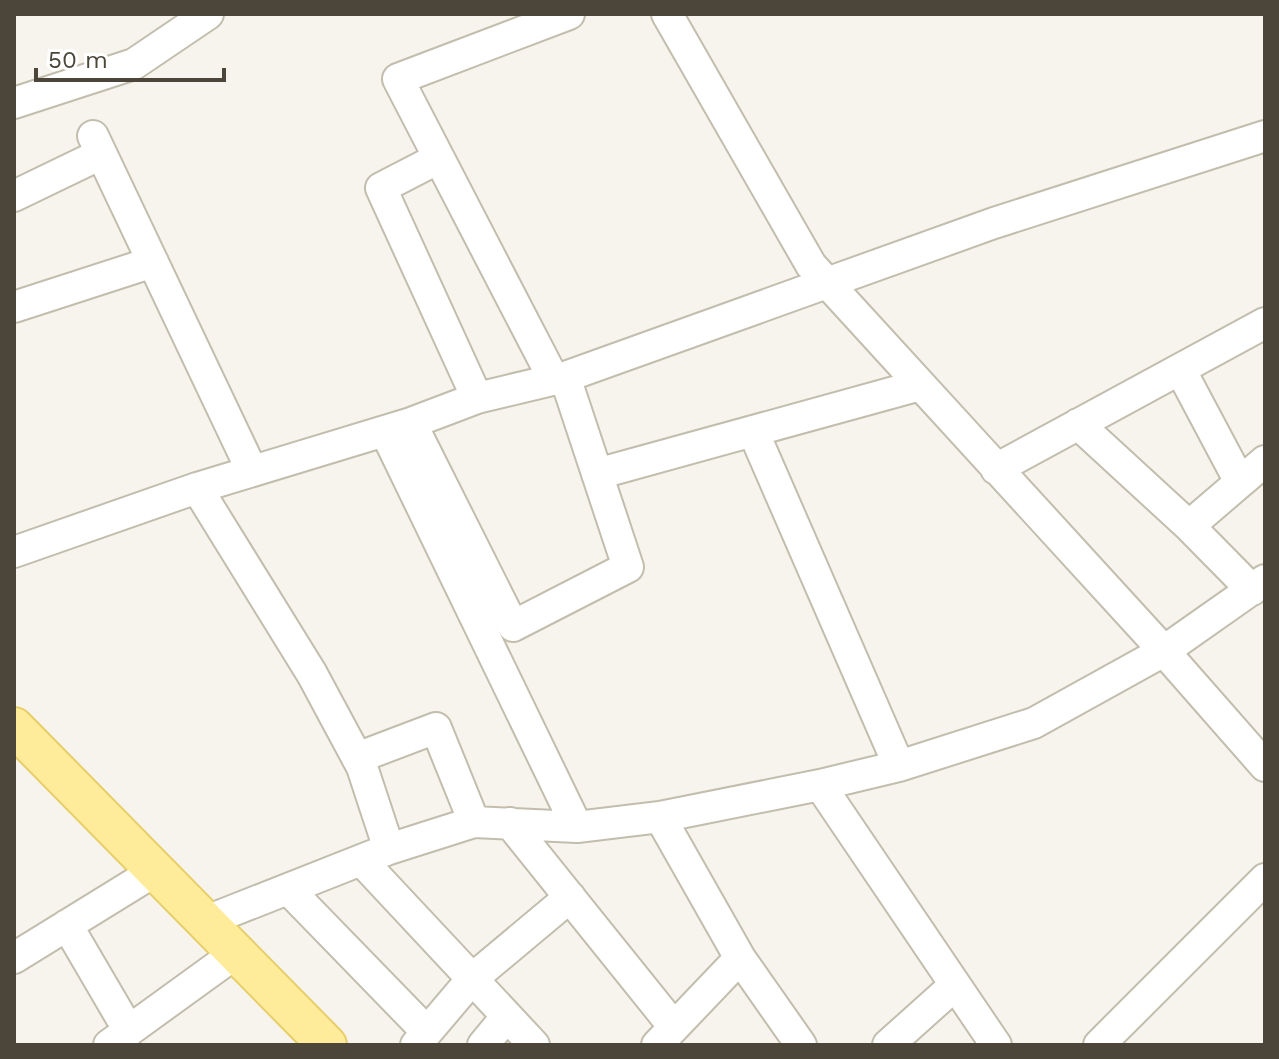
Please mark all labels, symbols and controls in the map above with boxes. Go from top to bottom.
scale bar [36,32,224,82]
text: 50 m [48,46,108,74]

